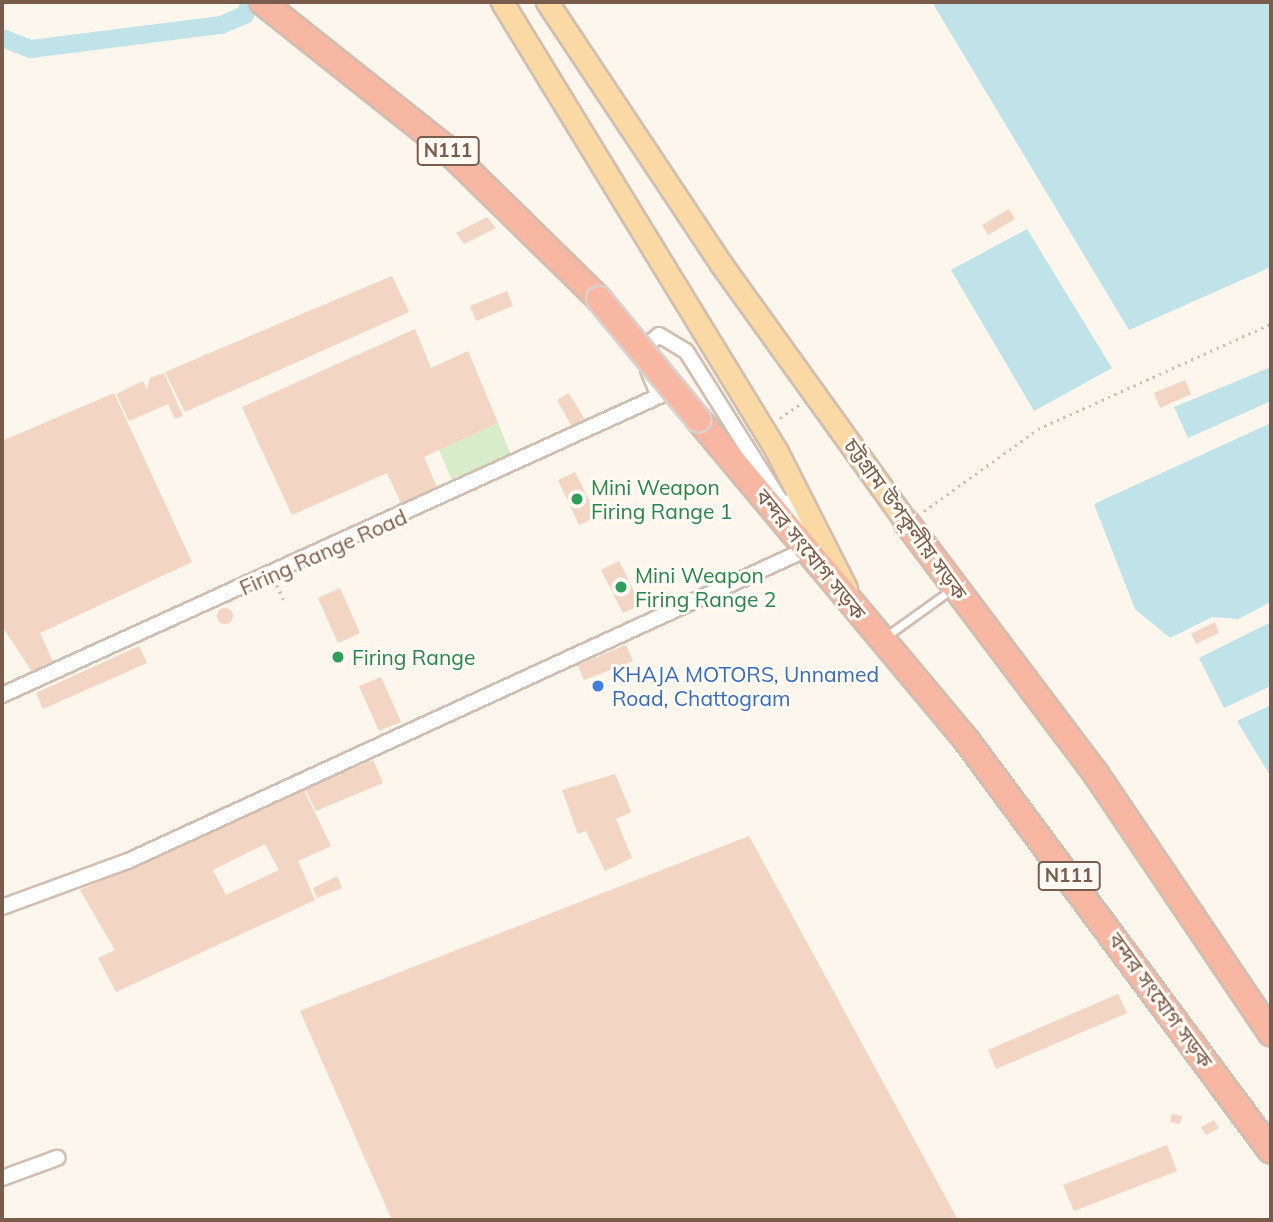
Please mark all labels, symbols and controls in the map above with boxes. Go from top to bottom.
road number: N111 [416,136,480,167]
street label: চট্টগ্রাম উপকূলীয় সড়ক [839,433,973,605]
place label: Mini Weapon Firing Range 1 [591,474,732,524]
street label: বন্দর সংযোগ সড়ক [751,483,871,625]
marker: Mini Weapon Firing Range 1 [569,491,585,507]
street label: Firing Range Road [236,504,410,600]
place label: Mini Weapon Firing Range 2 [635,562,776,612]
marker: Mini Weapon Firing Range 2 [613,579,629,595]
place label: Firing Range [352,644,475,670]
marker: Firing Range [330,649,346,665]
place label: KHAJA MOTORS, Unnamed Road, Chattogram [612,661,879,711]
marker: KHAJA MOTORS, Unnamed Road, Chattogram [590,678,606,694]
road number: N111 [1038,860,1100,891]
street label: বন্দর সংযোগ সড়ক [1103,927,1219,1073]

